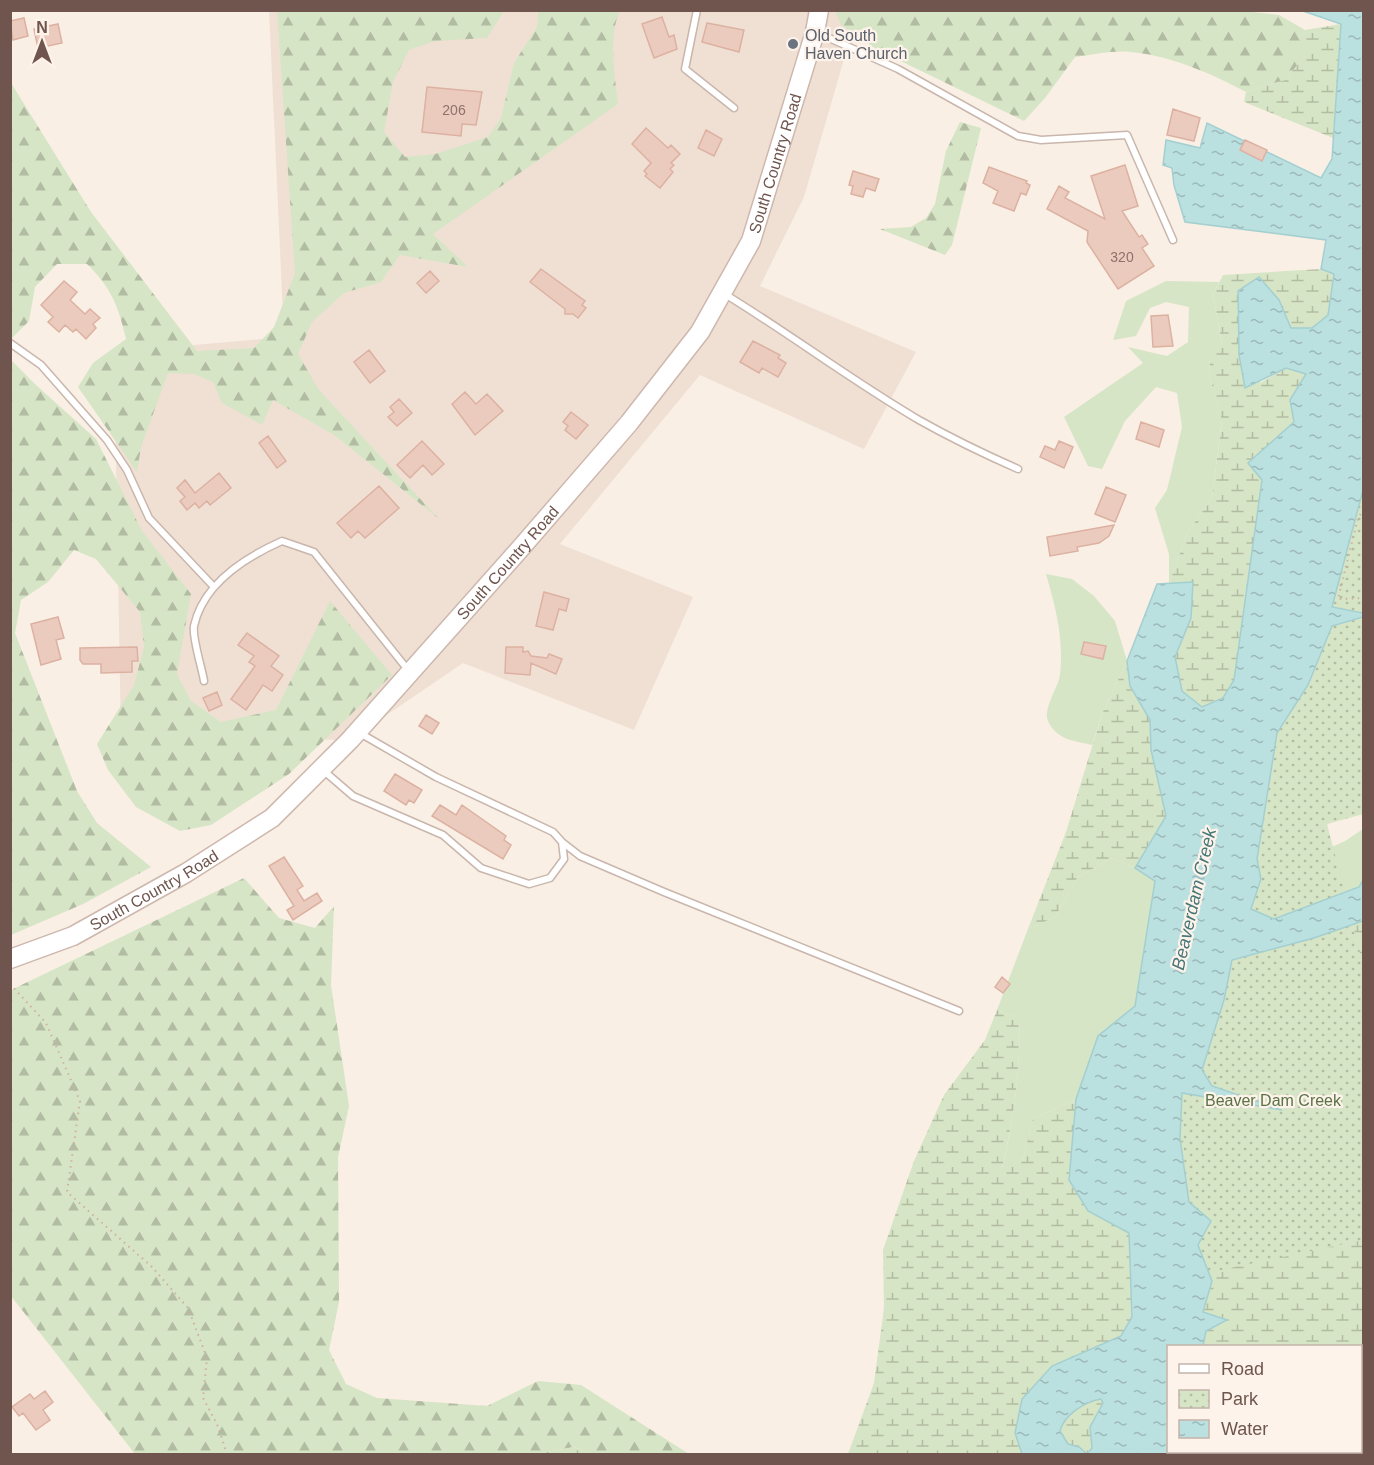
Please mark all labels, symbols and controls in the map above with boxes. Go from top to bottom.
north arrow [12,12,72,72]
text: N [36,19,48,36]
place label: Old South Haven Church [805,27,907,62]
marker: Old South Haven Church [786,37,800,51]
street label: South Country Road [746,92,805,235]
house number: 206 [442,102,466,118]
house number: 320 [1110,249,1134,265]
street label: South Country Road [453,503,562,623]
water label: Beaverdam Creek [1168,825,1220,972]
street label: South Country Road [87,847,221,934]
park label: Beaver Dam Creek [1205,1092,1342,1109]
legend [1167,1345,1362,1453]
text: Road [1221,1359,1264,1379]
text: Park [1221,1389,1259,1409]
text: Water [1221,1419,1268,1439]

